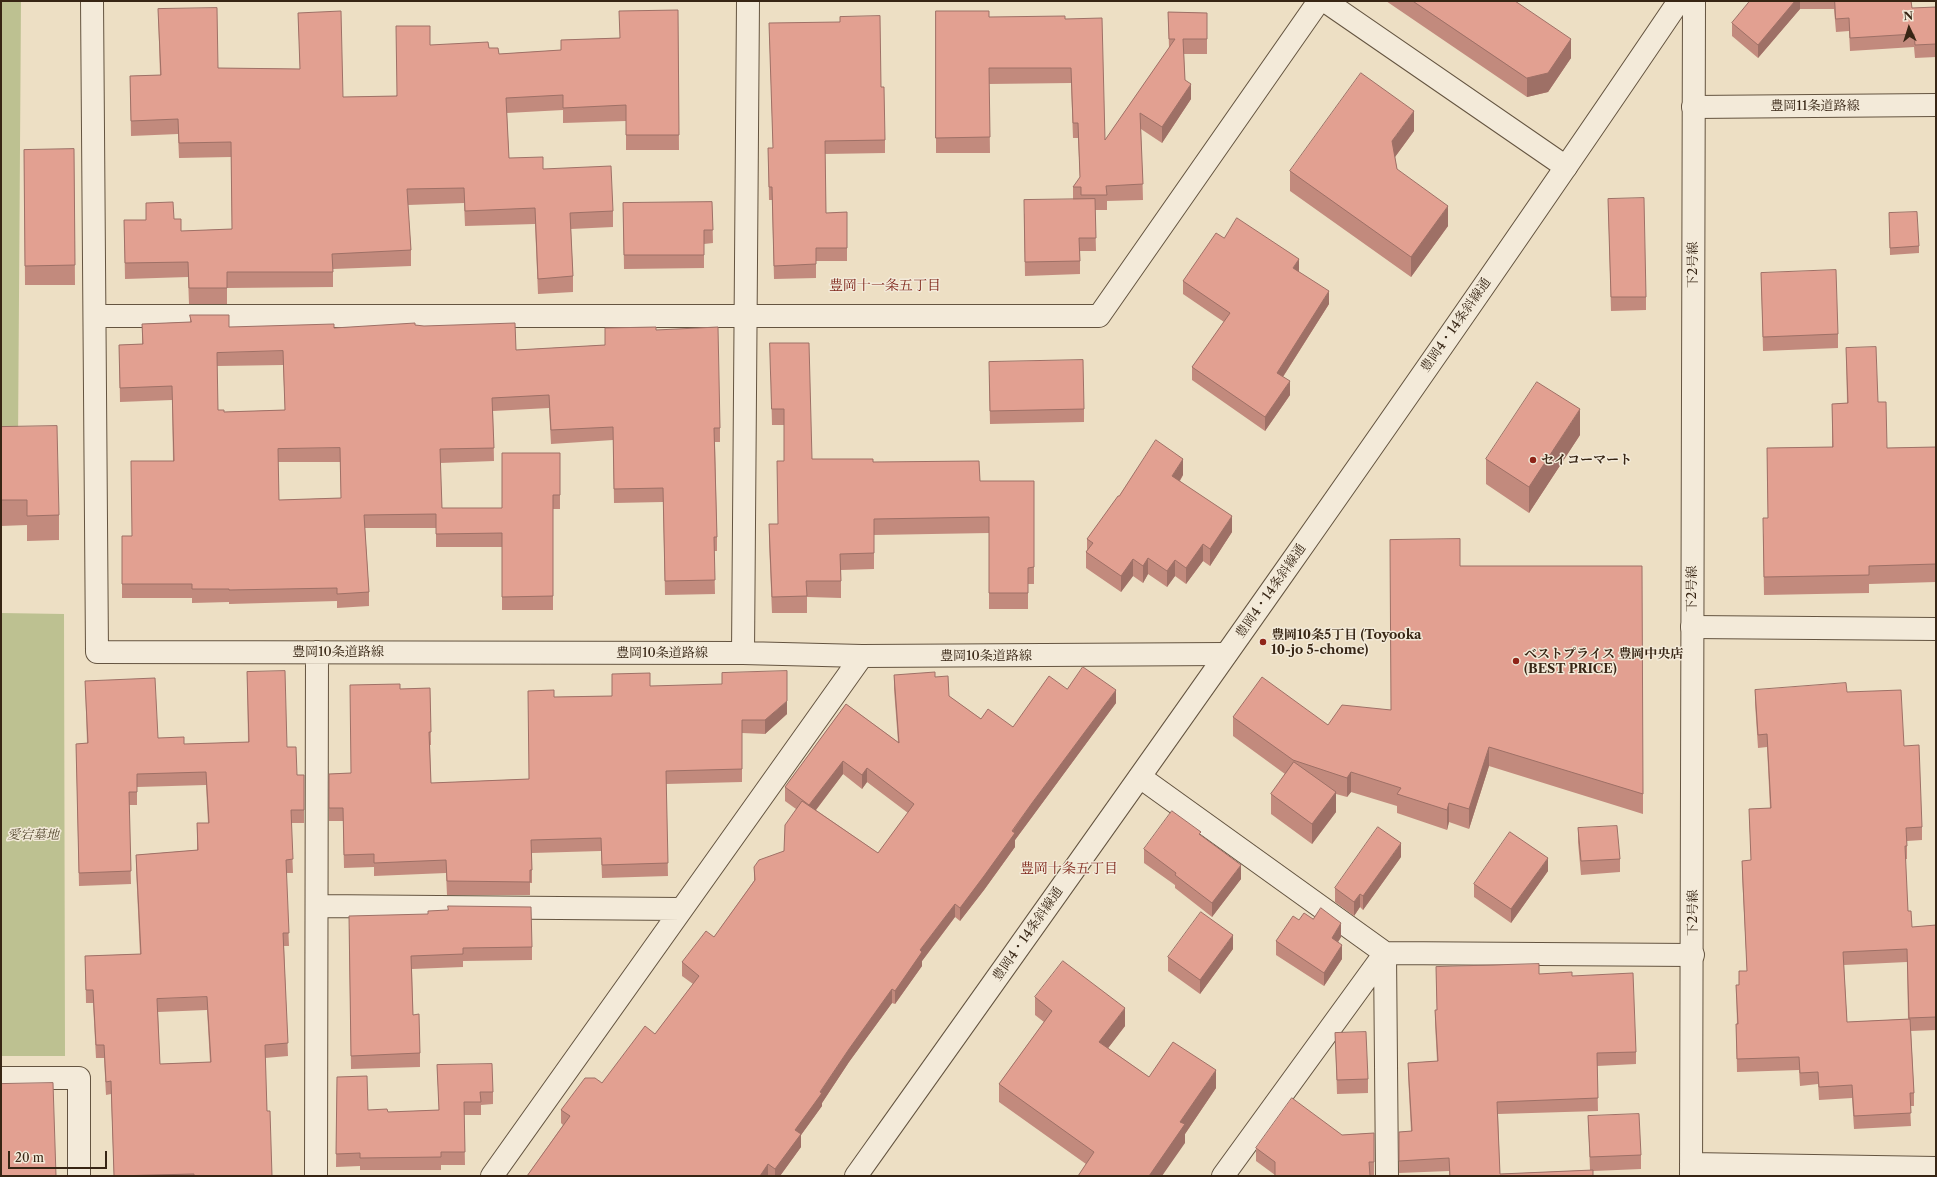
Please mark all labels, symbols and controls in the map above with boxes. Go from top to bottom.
north arrow [1889,8,1929,48]
text: N [1903,9,1913,23]
street label: 豊岡11条道路線 [1771,98,1859,114]
street label: 下2号線 [1685,242,1701,288]
street label: 豊岡4・14条斜線通 [1418,275,1494,375]
district label: 豊岡十一条五丁目 [829,278,941,294]
place label: セイコーマート [1541,452,1632,468]
marker: セイコーマート [1528,455,1538,465]
street label: 豊岡4・14条斜線通 [1233,541,1309,641]
street label: 下2号線 [1684,566,1700,612]
place label: 豊岡10条5丁目 (Toyooka 10-jo 5-chome) [1271,627,1422,658]
marker: 豊岡10条5丁目 (Toyooka 10-jo 5-chome) [1258,637,1268,647]
street label: 豊岡10条道路線 [292,644,384,660]
street label: 豊岡10条道路線 [616,645,708,661]
place label: ベストプライス 豊岡中央店 (BEST PRICE) [1524,646,1683,677]
street label: 豊岡10条道路線 [940,648,1032,664]
marker: ベストプライス 豊岡中央店 (BEST PRICE) [1511,656,1521,666]
park label: 愛宕墓地 [7,827,59,843]
district label: 豊岡十条五丁目 [1020,861,1118,877]
street label: 豊岡4・14条斜線通 [990,884,1066,984]
street label: 下2号線 [1685,890,1701,936]
scale bar [10,1143,109,1169]
text: 20 m [15,1150,44,1165]

